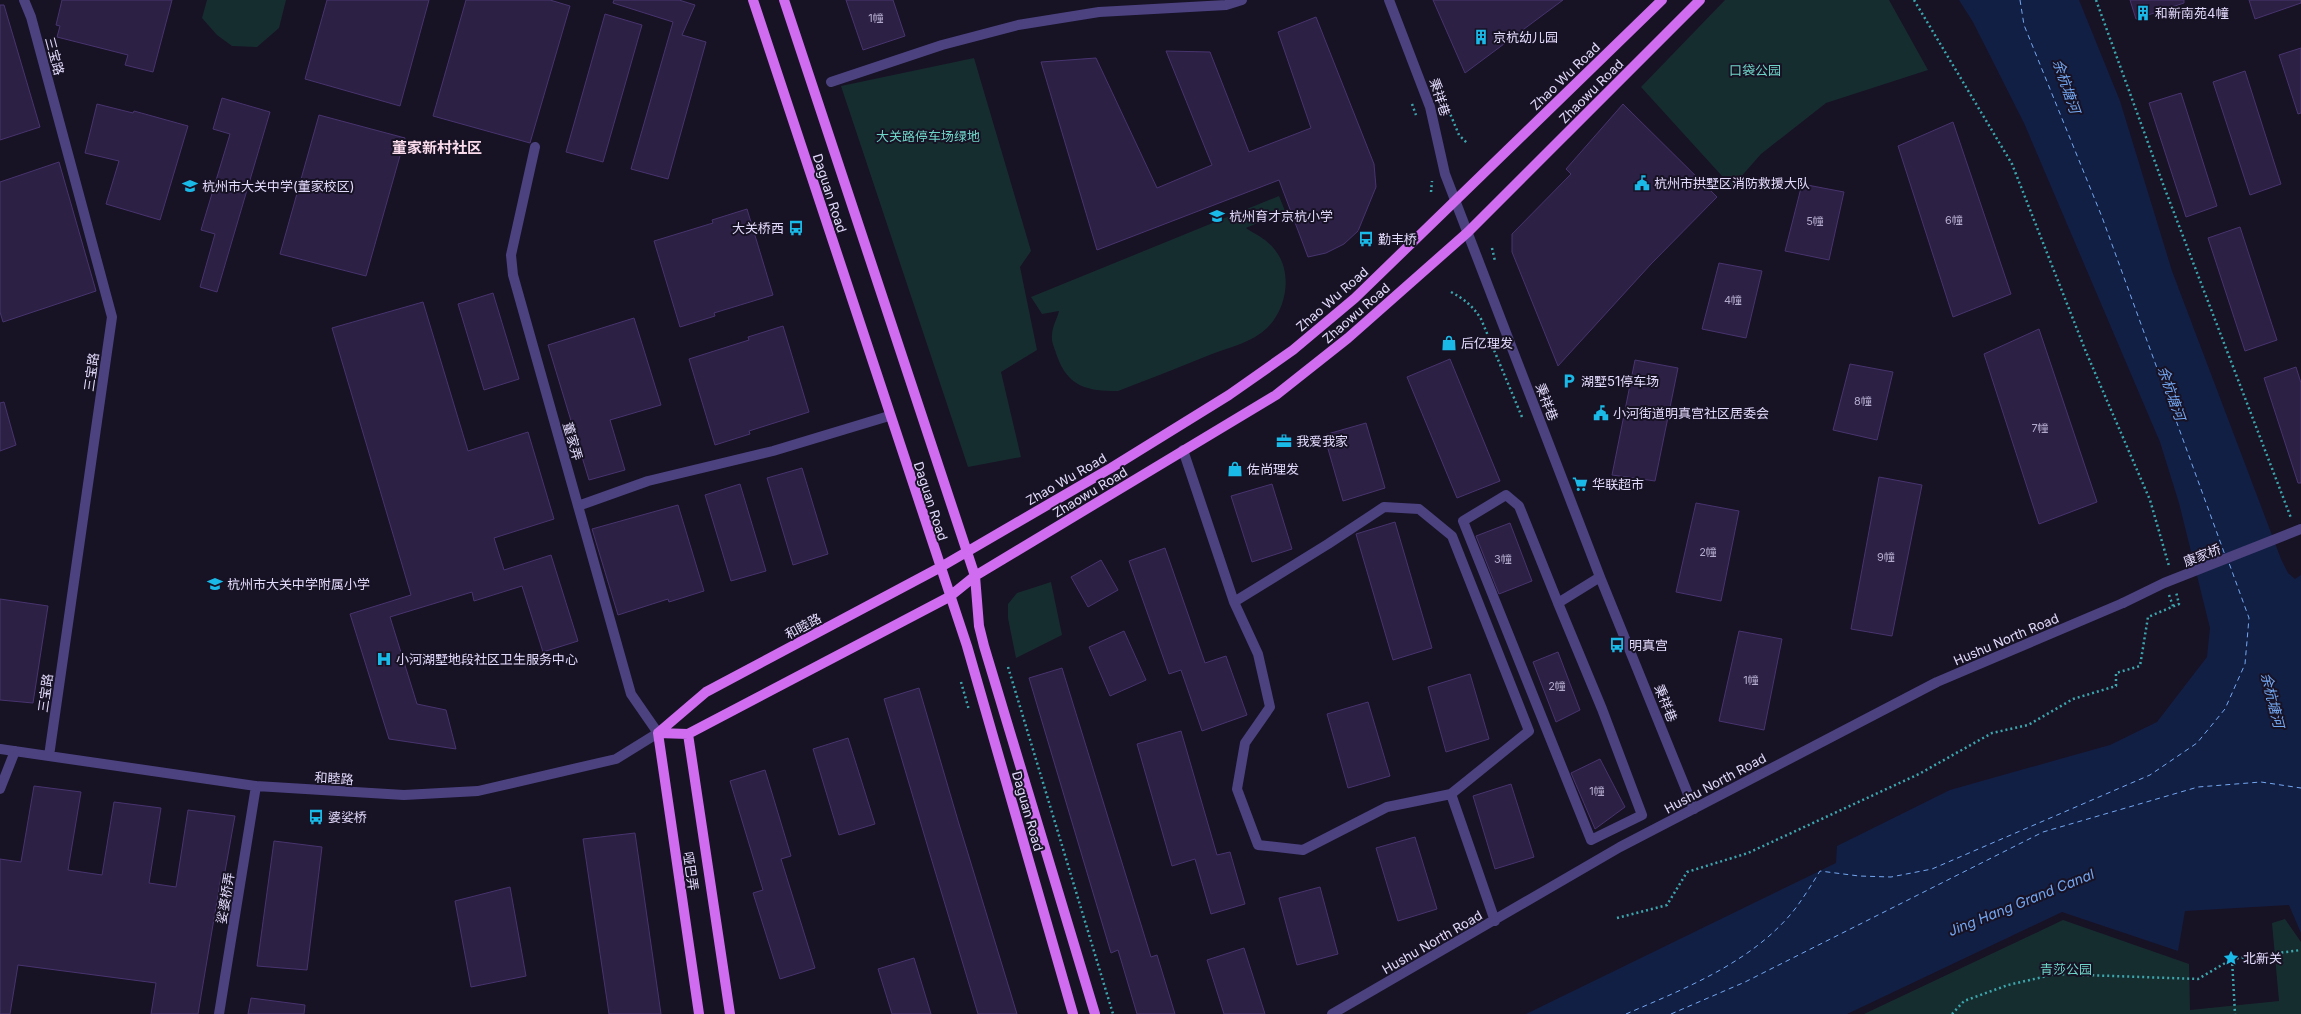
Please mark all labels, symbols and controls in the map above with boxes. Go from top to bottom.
building icon: 和新南苑4幢 [2134,4,2152,22]
place label: 和新南苑4幢 [2155,5,2228,21]
house number: 1幢 [868,11,884,25]
building icon: 京杭幼儿园 [1472,28,1490,46]
place label: 京杭幼儿园 [1493,29,1558,45]
street label: 三宝路 [42,35,68,77]
street label: Zhao Wu Road [1527,39,1603,113]
street label: Zhaowu Road [1556,56,1626,126]
water label: 余杭塘河 [2050,57,2085,118]
park label: 口袋公园 [1729,62,1781,78]
street label: 秉祥巷 [1426,76,1454,118]
park label: 大关路停车场绿地 [876,128,980,144]
district label: 董家新村社区 [392,138,482,157]
street label: Daguan Road [810,151,850,235]
public building icon: 杭州市拱墅区消防救援大队 [1633,174,1651,192]
place label: 杭州市拱墅区消防救援大队 [1654,175,1810,191]
school or university icon: 杭州市大关中学(董家校区) [181,177,199,195]
place label: 杭州市大关中学(董家校区) [202,178,354,194]
school or university icon: 杭州育才京杭小学 [1208,207,1226,225]
place label: 杭州育才京杭小学 [1229,208,1333,224]
house number: 6幢 [1945,213,1963,227]
house number: 5幢 [1806,214,1824,228]
bus stop icon: 大关桥西 [787,219,805,237]
place label: 大关桥西 [732,220,784,236]
bus stop icon: 勤丰桥 [1357,230,1375,248]
place label: 勤丰桥 [1378,231,1417,247]
street label: Zhao Wu Road [1293,263,1371,335]
street label: Zhaowu Road [1319,279,1393,347]
house number: 4幢 [1724,293,1742,307]
shop icon: 后亿理发 [1440,334,1458,352]
place label: 后亿理发 [1461,335,1513,351]
street label: 三宝路 [80,352,102,392]
water label: 余杭塘河 [2155,364,2190,425]
parking icon: 湖墅51停车场 [1560,372,1578,390]
place label: 湖墅51停车场 [1581,373,1659,389]
street label: 秉祥巷 [1533,381,1561,423]
house number: 8幢 [1854,394,1872,408]
public building icon: 小河街道明真宫社区居委会 [1592,404,1610,422]
place label: 小河街道明真宫社区居委会 [1613,405,1769,421]
street label: 董家弄 [560,420,586,462]
house number: 7幢 [2031,421,2049,435]
office icon: 我爱我家 [1275,432,1293,450]
place label: 我爱我家 [1296,433,1348,449]
street label: Zhao Wu Road [1023,450,1109,508]
street label: Daguan Road [911,459,951,543]
shop icon: 佐尚理发 [1226,460,1244,478]
place label: 佐尚理发 [1247,461,1299,477]
street label: Zhaowu Road [1050,463,1130,521]
supermarket icon: 华联超市 [1571,475,1589,493]
place label: 华联超市 [1592,476,1644,492]
street label: 康家桥 [2181,541,2223,569]
house number: 2幢 [1699,545,1717,559]
house number: 9幢 [1877,550,1895,564]
house number: 3幢 [1494,552,1512,566]
school or university icon: 杭州市大关中学附属小学 [206,575,224,593]
place label: 杭州市大关中学附属小学 [227,576,370,592]
street label: 和睦路 [782,610,824,642]
street label: Hushu North Road [1951,610,2061,668]
bus stop icon: 明真宫 [1608,636,1626,654]
place label: 明真宫 [1629,637,1668,653]
hospital icon: 小河湖墅地段社区卫生服务中心 [375,650,393,668]
place label: 小河湖墅地段社区卫生服务中心 [396,651,578,667]
water label: 余杭塘河 [2258,671,2289,732]
street label: 三宝路 [34,673,56,713]
house number: 1幢 [1743,673,1759,687]
house number: 2幢 [1548,679,1566,693]
street label: 秉祥巷 [1651,682,1681,724]
street label: Hushu North Road [1661,749,1769,817]
street label: 和睦路 [314,769,354,787]
street label: Daguan Road [1009,769,1047,853]
house number: 1幢 [1589,784,1605,798]
bus stop icon: 婆娑桥 [307,808,325,826]
place label: 婆娑桥 [328,809,367,825]
street label: 哑巴弄 [680,851,702,891]
water label: Jing Hang Grand Canal [1946,865,2097,939]
street label: 娑婆桥弄 [213,871,237,925]
street label: Hushu North Road [1379,907,1485,977]
place icon: 北新关 [2222,949,2240,967]
place label: 北新关 [2243,950,2282,966]
park label: 青莎公园 [2040,961,2092,977]

